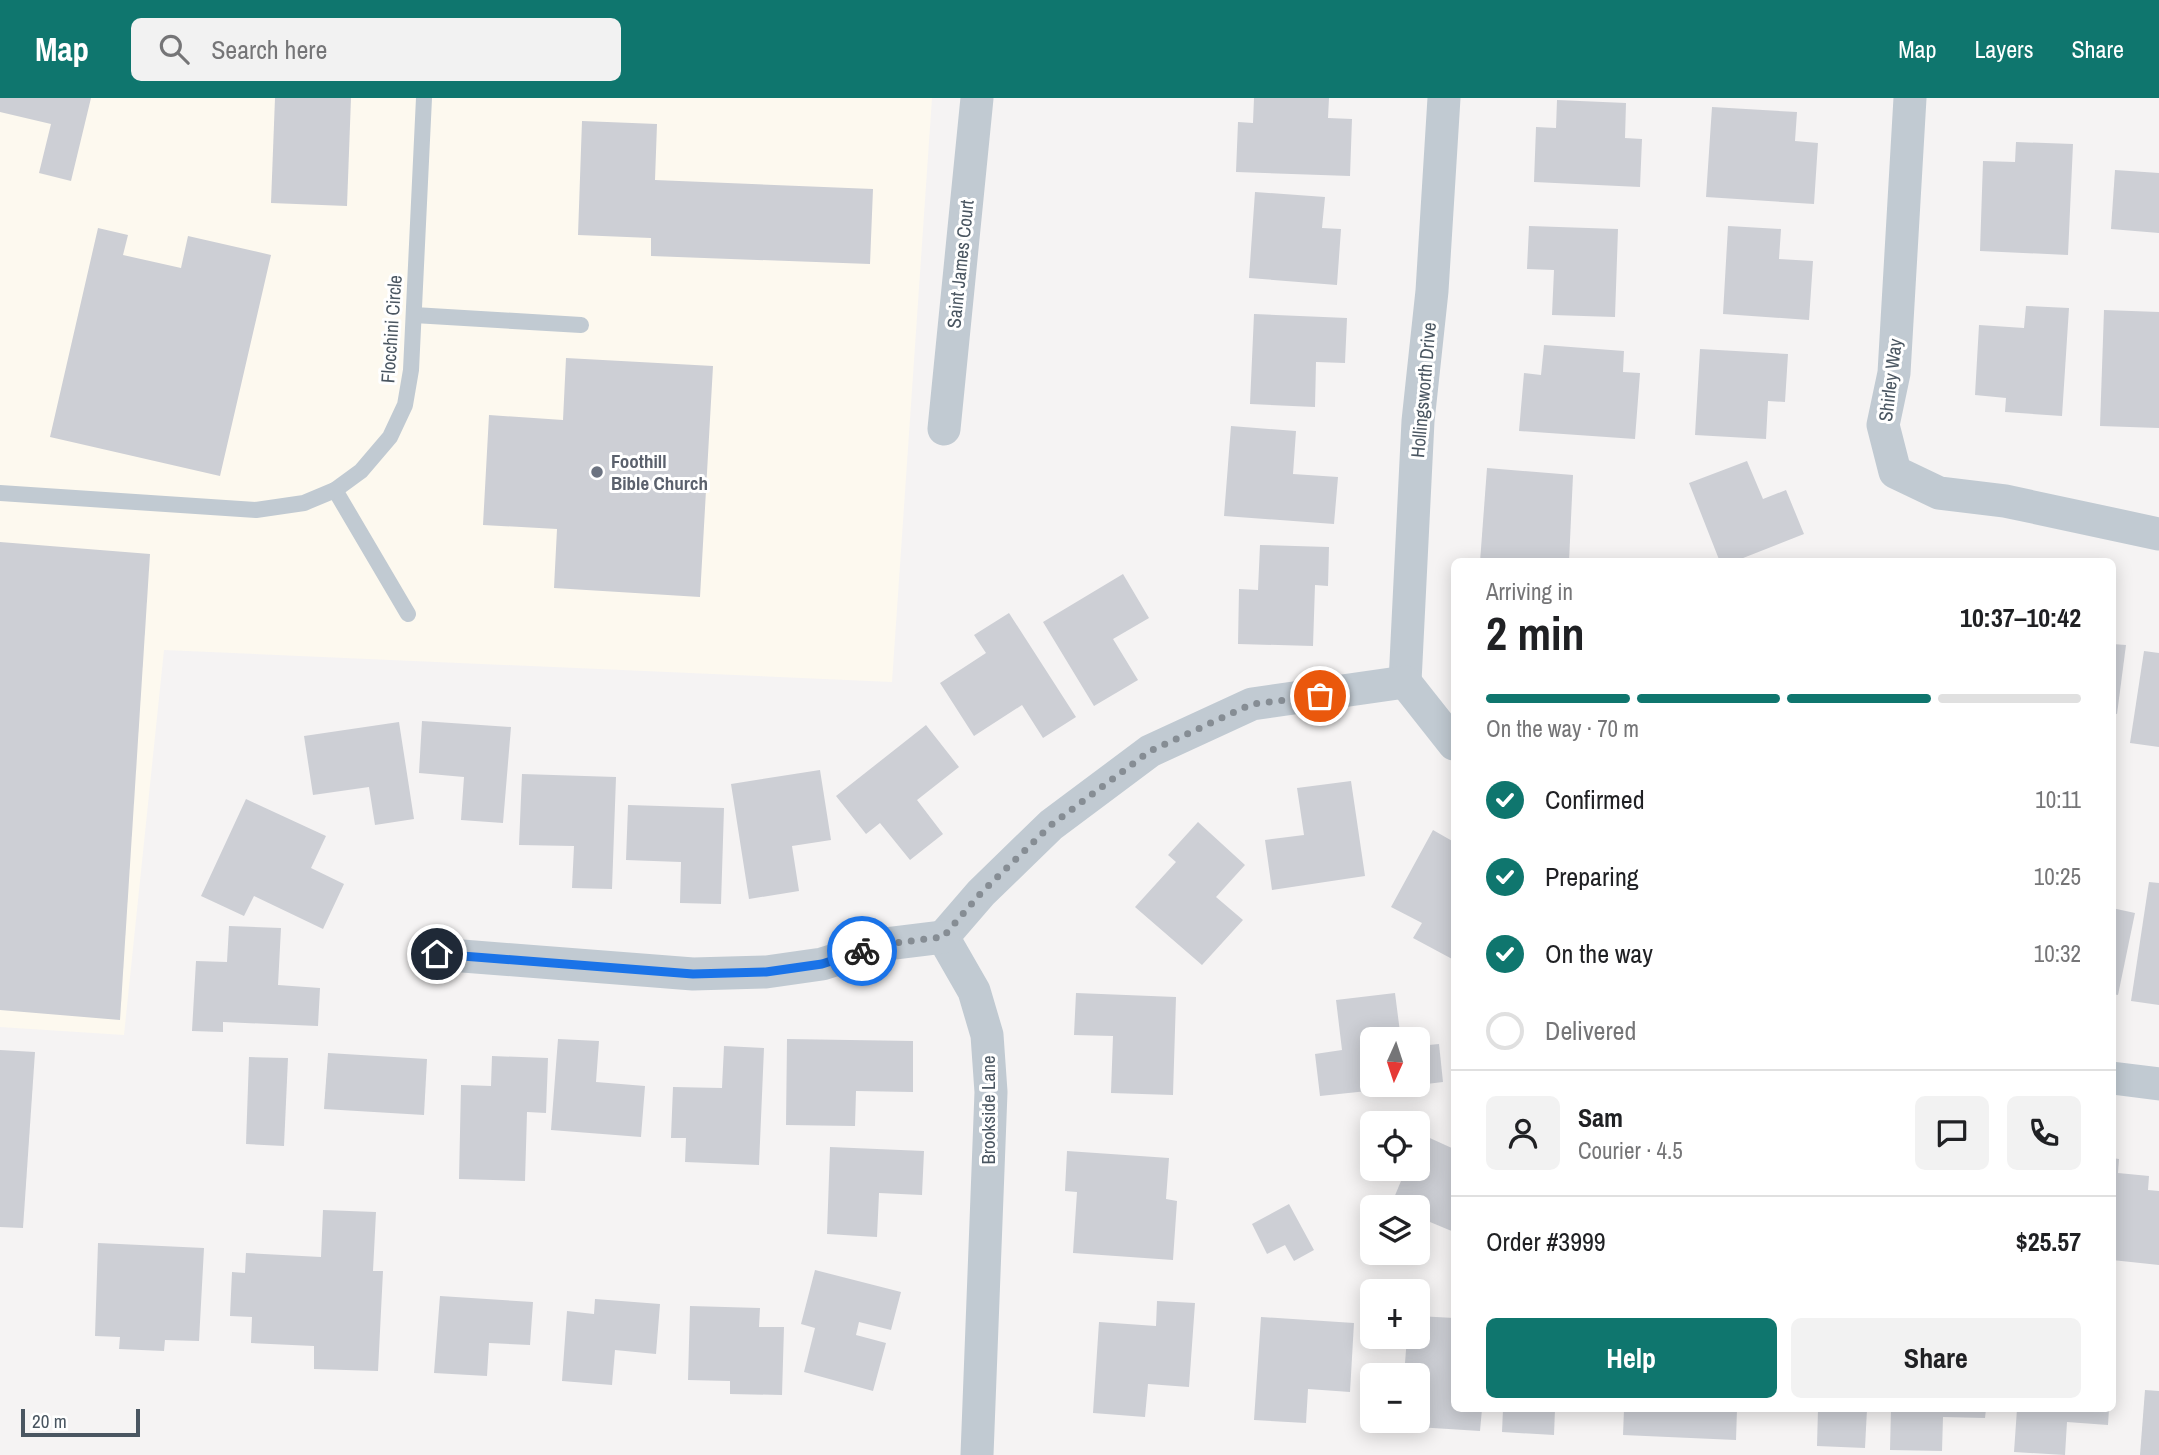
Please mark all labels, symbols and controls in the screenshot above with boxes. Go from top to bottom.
search box [131,18,621,81]
text: Map [35,27,89,71]
icon: search [155,30,193,68]
text: Search here [211,32,327,67]
text: Map [1898,33,1936,65]
text: Layers [1974,33,2033,65]
text: Share [2071,33,2124,65]
street label: Saint James Court [940,198,980,330]
street label: Flocchini Circle [374,274,408,384]
street label: Hollingsworth Drive [1404,321,1442,459]
street label: Shirley Way [1872,337,1908,423]
place label: Foothill Bible Church [611,448,708,496]
marker: Foothill Bible Church [589,464,605,480]
text: Arriving in [1486,576,1573,607]
text: 10:37–10:42 [1960,600,2081,635]
text: 2 min [1486,602,1585,664]
pin [1290,666,1350,726]
icon: bag [1301,677,1339,715]
text: On the way · 70 m [1486,713,1639,744]
icon: check [1486,781,1524,819]
text: Confirmed [1545,782,1645,817]
text: 10:11 [2035,784,2081,815]
icon: check [1486,858,1524,896]
text: Preparing [1545,859,1639,894]
text: 10:25 [2034,861,2081,892]
courier [827,916,897,986]
pin [407,924,467,984]
icon: bike [843,932,881,970]
icon: home [418,935,456,973]
icon: check [1486,935,1524,973]
text: On the way [1545,936,1653,971]
text: 10:32 [2034,938,2081,969]
text: Delivered [1545,1013,1636,1048]
north arrow [1360,1027,1430,1097]
map controls [1360,1027,1430,1433]
street label: Brookside Lane [975,1055,1001,1165]
button: person [1486,1096,1560,1170]
button: chat [1915,1096,1989,1170]
button: phone [2007,1096,2081,1170]
text: Sam [1578,1100,1623,1135]
button: locate [1360,1111,1430,1181]
text: Courier · 4.5 [1578,1135,1683,1166]
button: layers [1360,1195,1430,1265]
text: Order #3999 [1486,1224,1606,1259]
text: $25.57 [2016,1224,2081,1259]
button: + [1360,1279,1430,1349]
button: Help [1486,1318,1777,1398]
button: Share [1791,1318,2081,1398]
button: − [1360,1363,1430,1433]
scale bar [21,1406,140,1438]
text: 20 m [32,1408,67,1434]

